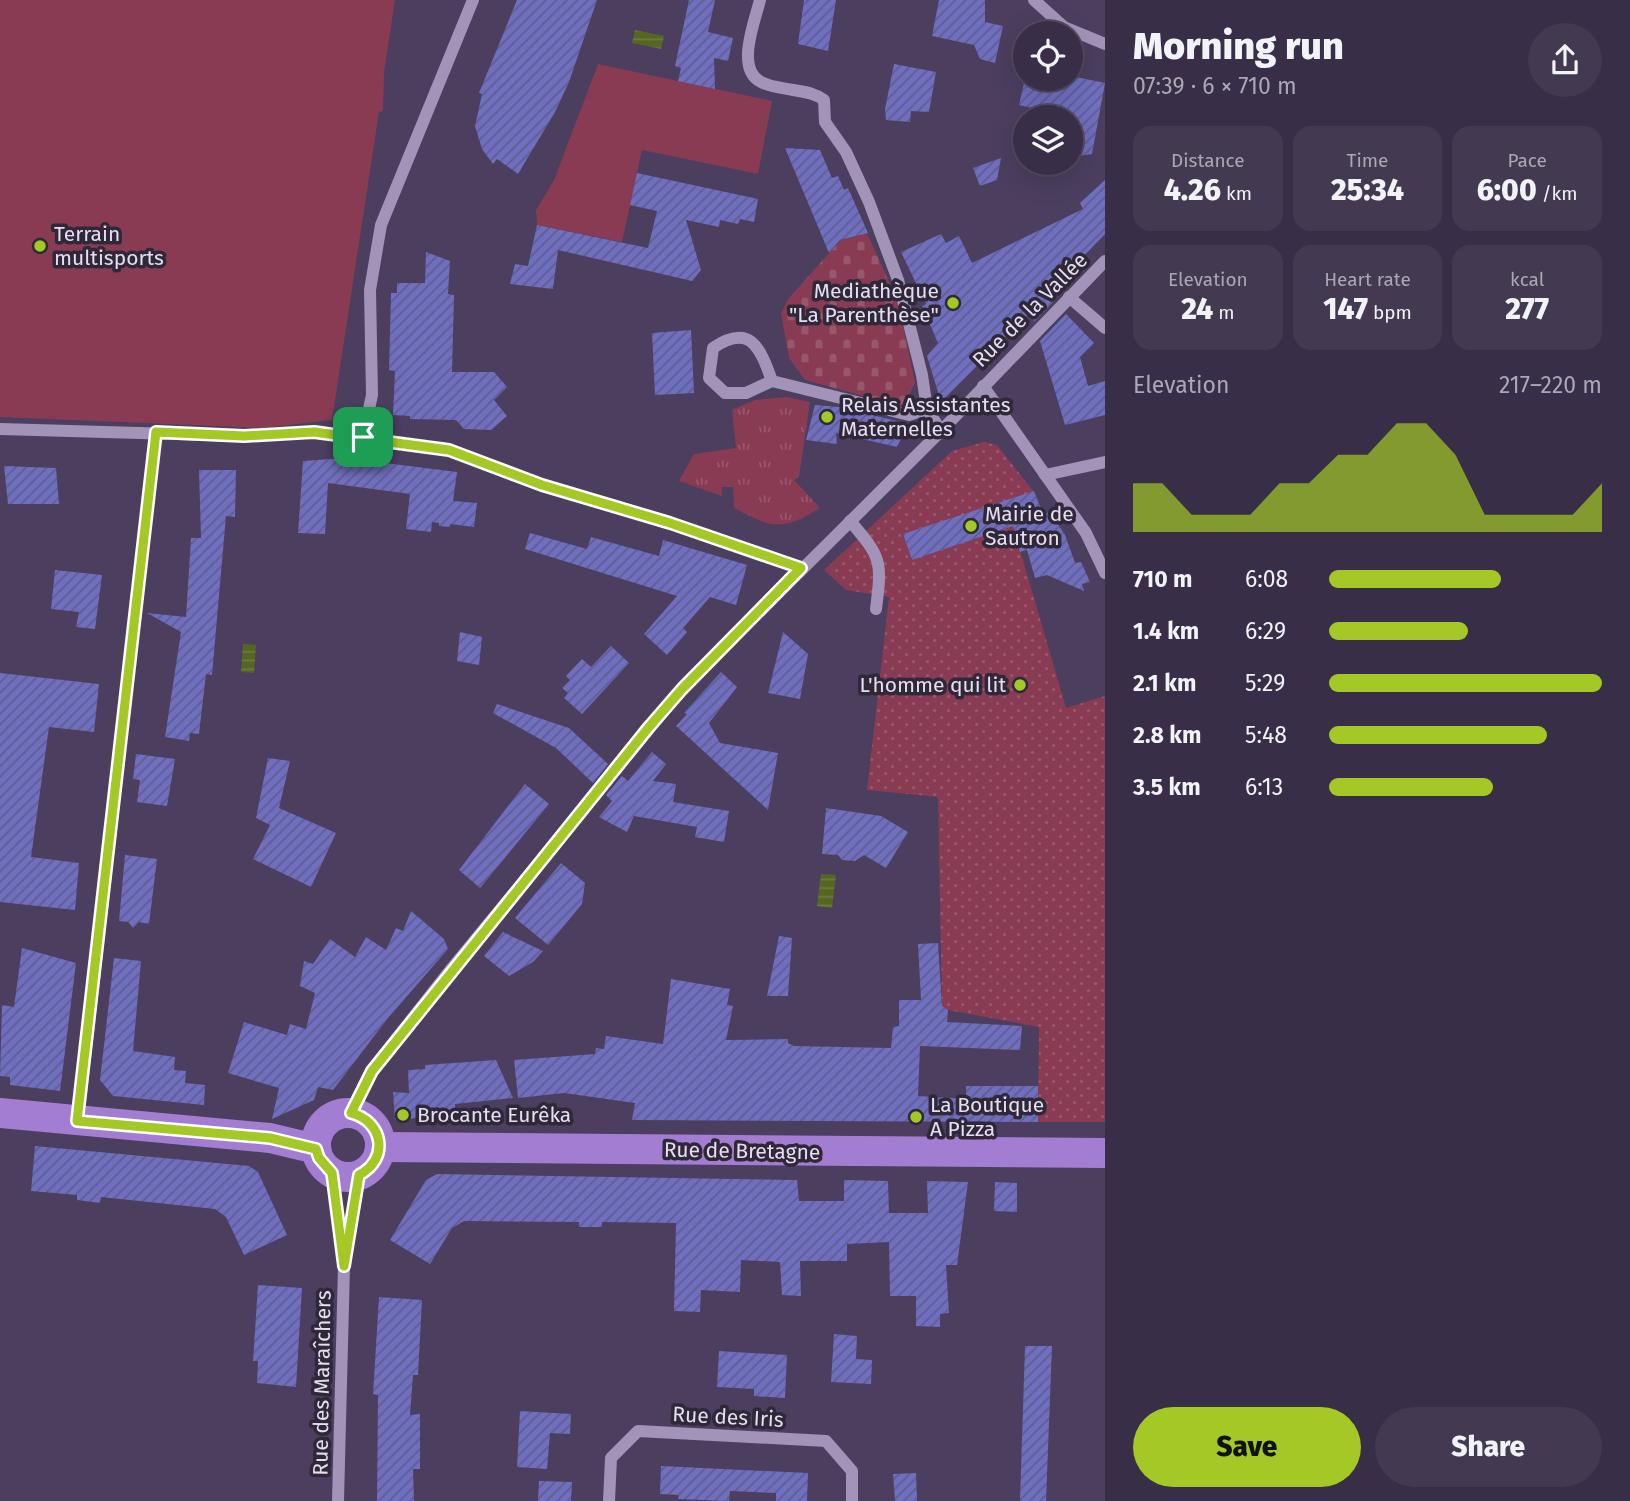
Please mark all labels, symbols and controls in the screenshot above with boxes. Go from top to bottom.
map controls [1013,21,1083,175]
button: locate [1013,21,1083,91]
text: Morning run [1133,23,1344,69]
button: share [1528,23,1602,97]
text: 07:39 · 6 × 710 m [1133,72,1297,100]
button: layers [1013,105,1083,175]
text: Distance [1171,149,1245,172]
text: Time [1347,149,1388,172]
text: Pace [1507,149,1547,172]
text: 4.26 [1164,172,1221,208]
text: 25:34 [1331,172,1404,208]
text: 6:00 [1477,172,1537,208]
text: km [1221,182,1252,205]
text: /km [1537,182,1578,205]
place label: Terrain multisports [54,221,164,271]
marker: Terrain multisports [32,238,48,254]
street label: Rue de la Vallée [967,247,1093,373]
text: Elevation [1168,268,1248,291]
text: Heart rate [1324,268,1411,291]
text: kcal [1510,268,1544,291]
place label: Mediathèque "La Parenthèse" [789,278,939,328]
text: 24 [1181,291,1213,327]
text: 147 [1323,291,1368,327]
text: 277 [1505,291,1549,327]
marker: Mediathèque "La Parenthèse" [945,295,961,311]
text: m [1213,301,1235,324]
text: bpm [1368,301,1412,324]
text: Elevation [1133,371,1229,399]
text: 217–220 m [1499,371,1602,399]
place label: Relais Assistantes Maternelles [841,392,1011,442]
pin [333,407,393,467]
marker: Relais Assistantes Maternelles [819,409,835,425]
icon: arrive [344,418,382,456]
place label: Mairie de Sautron [985,501,1074,551]
marker: Mairie de Sautron [963,518,979,534]
text: 710 m [1133,565,1192,593]
text: 6:08 [1245,565,1288,593]
text: 1.4 km [1133,617,1199,645]
text: 6:29 [1245,617,1286,645]
text: 2.1 km [1133,669,1196,697]
text: 5:29 [1245,669,1285,697]
place label: L'homme qui lit [860,672,1006,698]
marker: L'homme qui lit [1012,677,1028,693]
text: 2.8 km [1133,721,1201,749]
text: 5:48 [1245,721,1287,749]
text: 3.5 km [1133,773,1201,801]
text: 6:13 [1245,773,1283,801]
place label: La Boutique A Pizza [930,1092,1044,1142]
place label: Brocante Eurêka [417,1102,571,1128]
marker: Brocante Eurêka [395,1107,411,1123]
marker: La Boutique A Pizza [908,1109,924,1125]
street label: Rue de Bretagne [664,1137,820,1165]
street label: Rue des Maraîchers [307,1290,337,1476]
street label: Rue des Iris [672,1401,784,1433]
button: Save [1133,1407,1361,1487]
button: Share [1375,1407,1602,1487]

